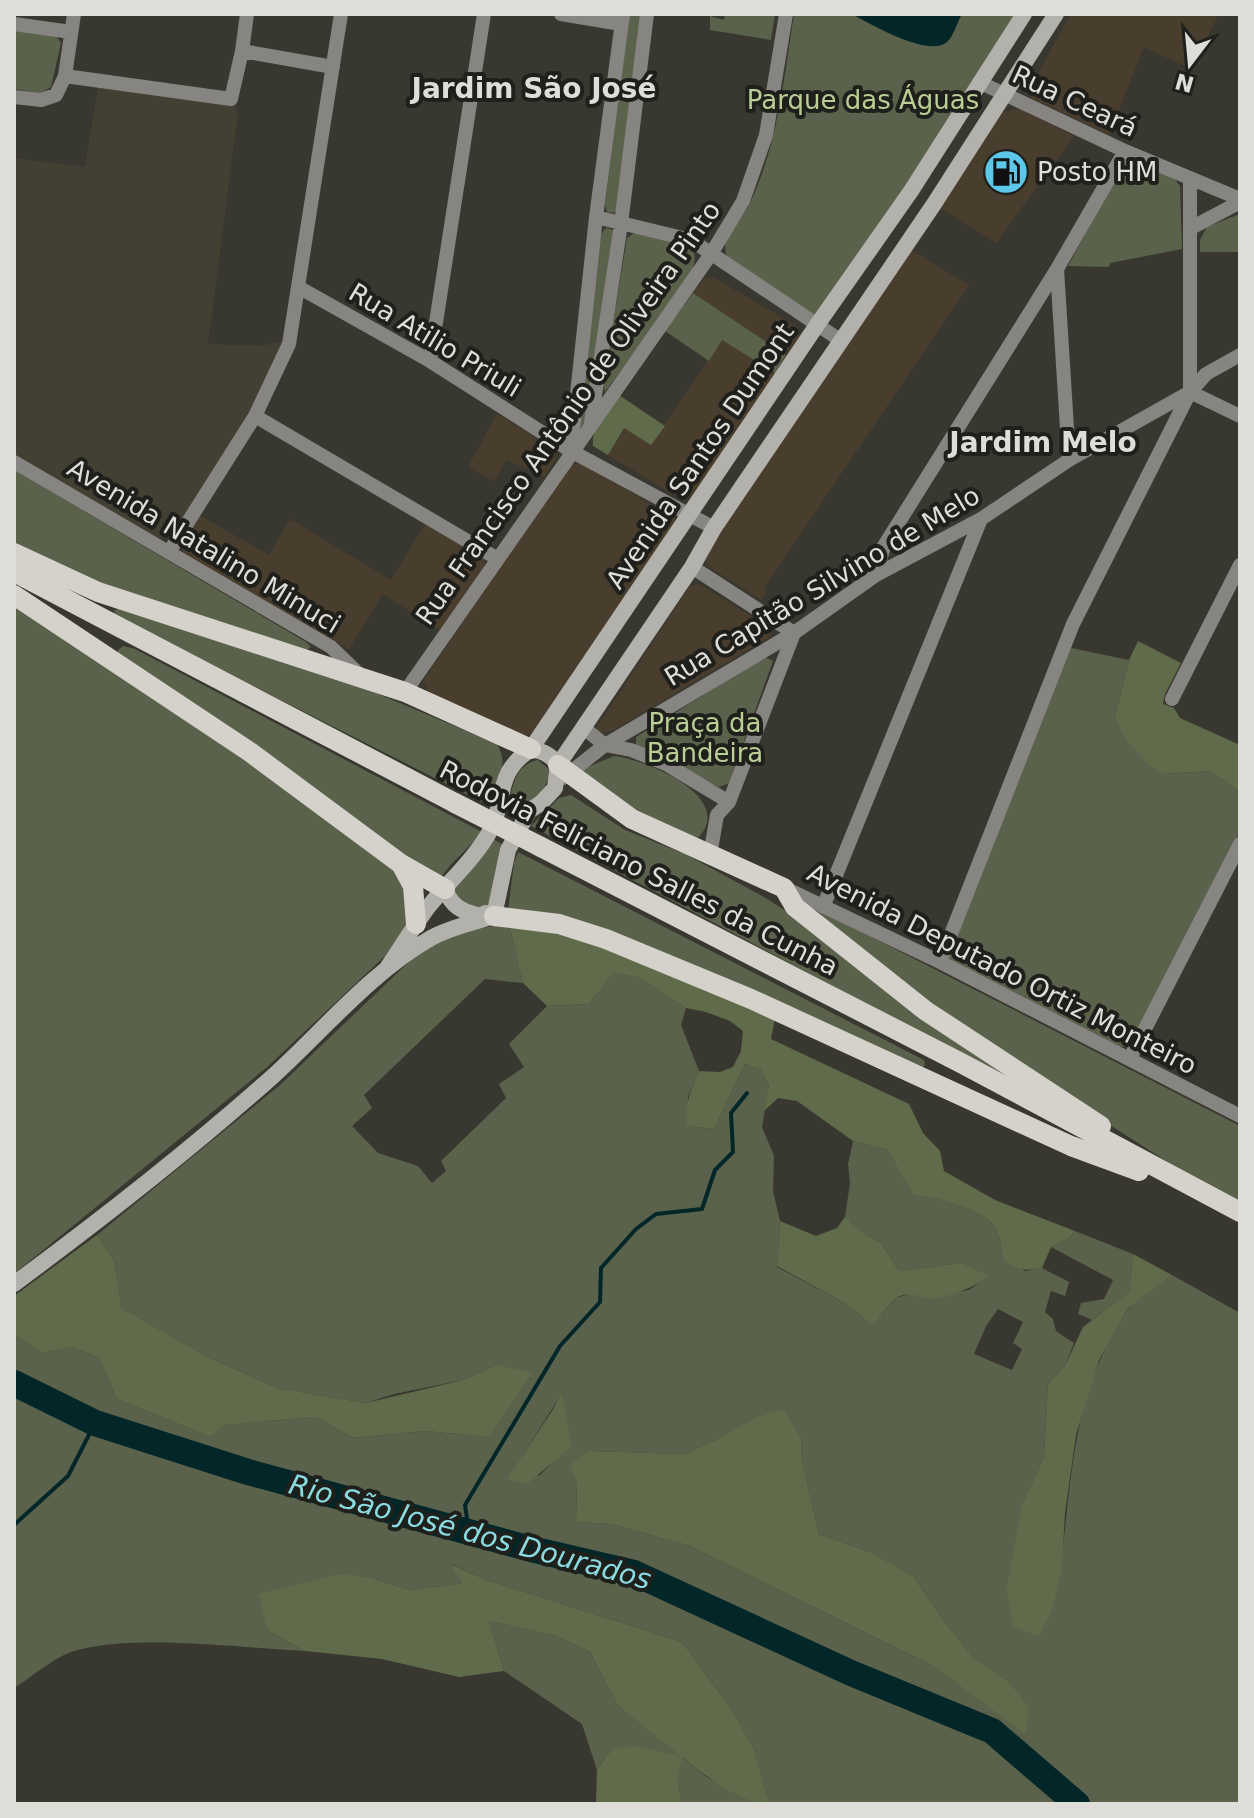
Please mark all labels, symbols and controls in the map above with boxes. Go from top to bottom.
north arrow [1150,24,1230,104]
street label: Rua Ceará [1008,59,1142,143]
text: N [1172,68,1197,97]
district label: Jardim São José [409,72,657,105]
park label: Parque das Águas [747,84,979,115]
fuel station icon: Posto HM [982,148,1030,196]
place label: Posto HM [1037,157,1158,187]
street label: Rua Francisco Antônio de Oliveira Pinto [410,196,726,630]
street label: Rua Atilio Priuli [344,277,526,403]
street label: Avenida Santos Dumont [600,318,800,594]
district label: Jardim Melo [947,426,1137,459]
street label: Avenida Natalino Minuci [62,453,346,639]
street label: Rua Capitão Silvino de Melo [659,480,985,692]
park label: Praça da Bandeira [647,708,763,768]
street label: Rodovia Feliciano Salles da Cunha [435,754,843,982]
street label: Avenida Deputado Ortiz Monteiro [802,857,1202,1081]
water label: Rio São José dos Dourados [285,1468,655,1596]

